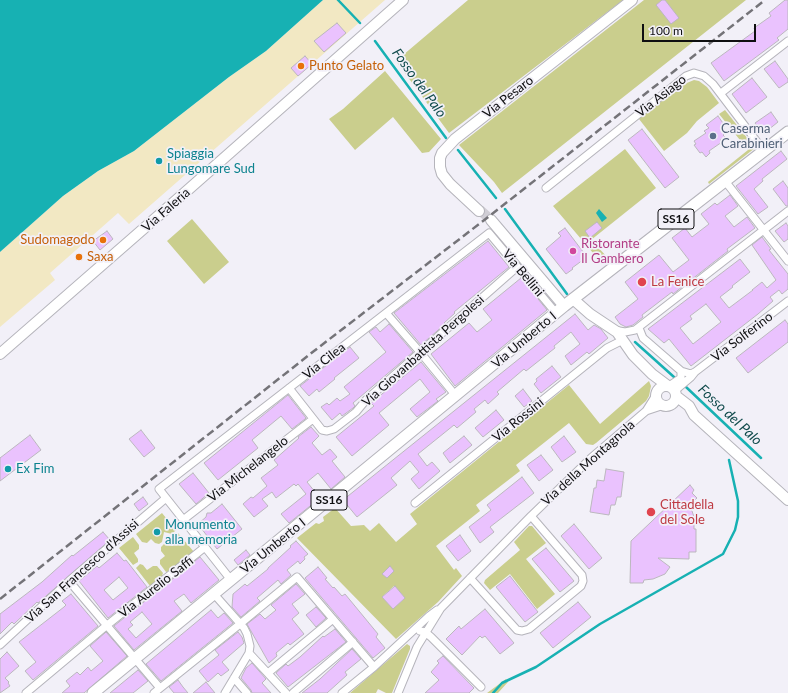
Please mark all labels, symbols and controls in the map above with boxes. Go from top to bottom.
scale bar [644,16,758,42]
text: 100 m [649,23,683,38]
water label: Fosso del Palo [388,45,450,121]
place label: Punto Gelato [309,58,384,74]
marker: Punto Gelato [296,61,306,71]
street label: Via Asiago [633,71,689,121]
street label: Via Pesaro [480,72,536,122]
place label: Caserma Carabinieri [721,121,783,152]
marker: Caserma Carabinieri [708,131,718,141]
place label: Spiaggia Lungomare Sud [167,146,255,177]
marker: Spiaggia Lungomare Sud [154,156,164,166]
street label: Via Faleria [139,185,193,235]
road number: SS16 [658,209,694,229]
place label: Sudomagodo [20,232,95,248]
marker: Sudomagodo [98,235,108,245]
place label: Ristorante Il Gambero [581,236,644,267]
street label: Via Bellini [499,246,547,300]
marker: Ristorante Il Gambero [568,246,578,256]
place label: Saxa [87,249,113,265]
marker: Saxa [74,252,84,262]
place label: La Fenice [651,274,704,290]
marker: La Fenice [636,276,648,288]
street label: Via Giovanbattista Pergolesi [359,292,487,410]
street label: Via Umberto I [488,308,560,372]
street label: Via Solferino [708,309,776,365]
street label: Via Cilea [300,339,348,383]
water label: Fosso del Palo [695,381,765,449]
street label: Via Rossini [489,395,547,445]
street label: Via della Montagnola [538,417,638,509]
street label: Via Michelangelo [205,433,291,505]
place label: Ex Fim [16,461,54,477]
marker: Ex Fim [3,464,13,474]
road number: SS16 [311,490,347,510]
place label: Cittadella del Sole [660,497,714,528]
marker: Cittadella del Sole [645,506,657,518]
street label: Via Umberto I [237,515,309,577]
street label: Via San Francesco d'Assisi [22,516,142,626]
place label: Monumento alla memoria [165,517,237,548]
marker: Monumento alla memoria [152,527,162,537]
street label: Via Aurelio Saffi [115,553,197,621]

